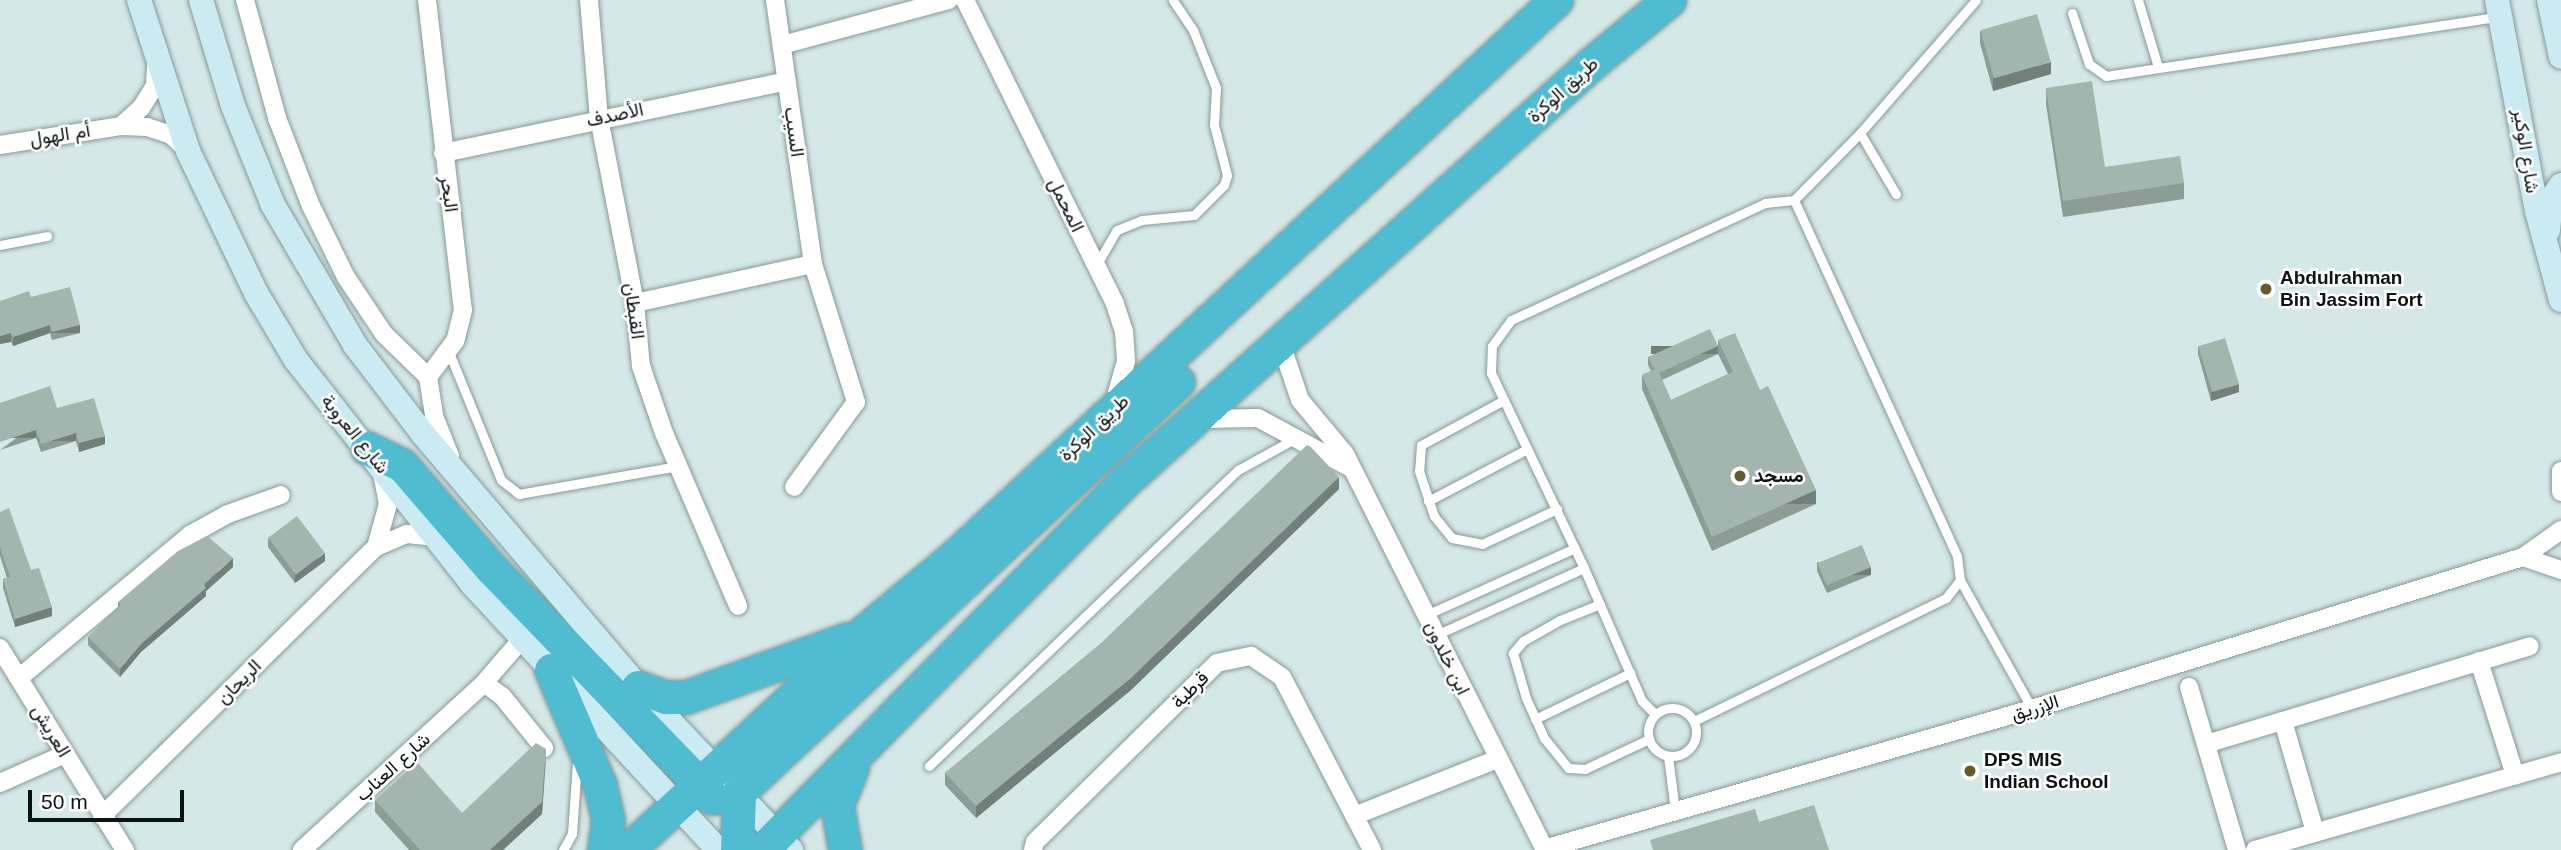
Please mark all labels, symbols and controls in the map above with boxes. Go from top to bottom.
street label: طريق الوكرة [1523,52,1603,128]
street label: الأصدف [584,98,646,132]
street label: السيب [779,105,809,159]
street label: شارع الوكير [2508,107,2544,195]
street label: أم الهول [28,119,92,151]
street label: البحر [435,174,463,214]
street label: المحمل [1043,174,1089,236]
place label: Abdulrahman Bin Jassim Fort [2280,267,2423,311]
street label: القبطان [619,281,649,341]
marker: Abdulrahman Bin Jassim Fort [2258,281,2274,297]
street label: شارع العروبة [316,390,394,478]
street label: طريق الوكرة [1054,390,1134,466]
place label: مسجد [1754,465,1804,487]
marker: مسجد [1732,468,1748,484]
street label: ابن خلدون [1419,617,1475,699]
street label: الريحان [212,655,266,709]
street label: قرطبة [1166,667,1214,713]
street label: الإزريق [2008,690,2062,726]
street label: العريش [26,700,76,762]
street label: شارع العناب [351,728,435,806]
place label: DPS MIS Indian School [1984,749,2109,793]
marker: DPS MIS Indian School [1962,763,1978,779]
scale bar [32,776,187,820]
text: 50 m [41,790,88,813]

